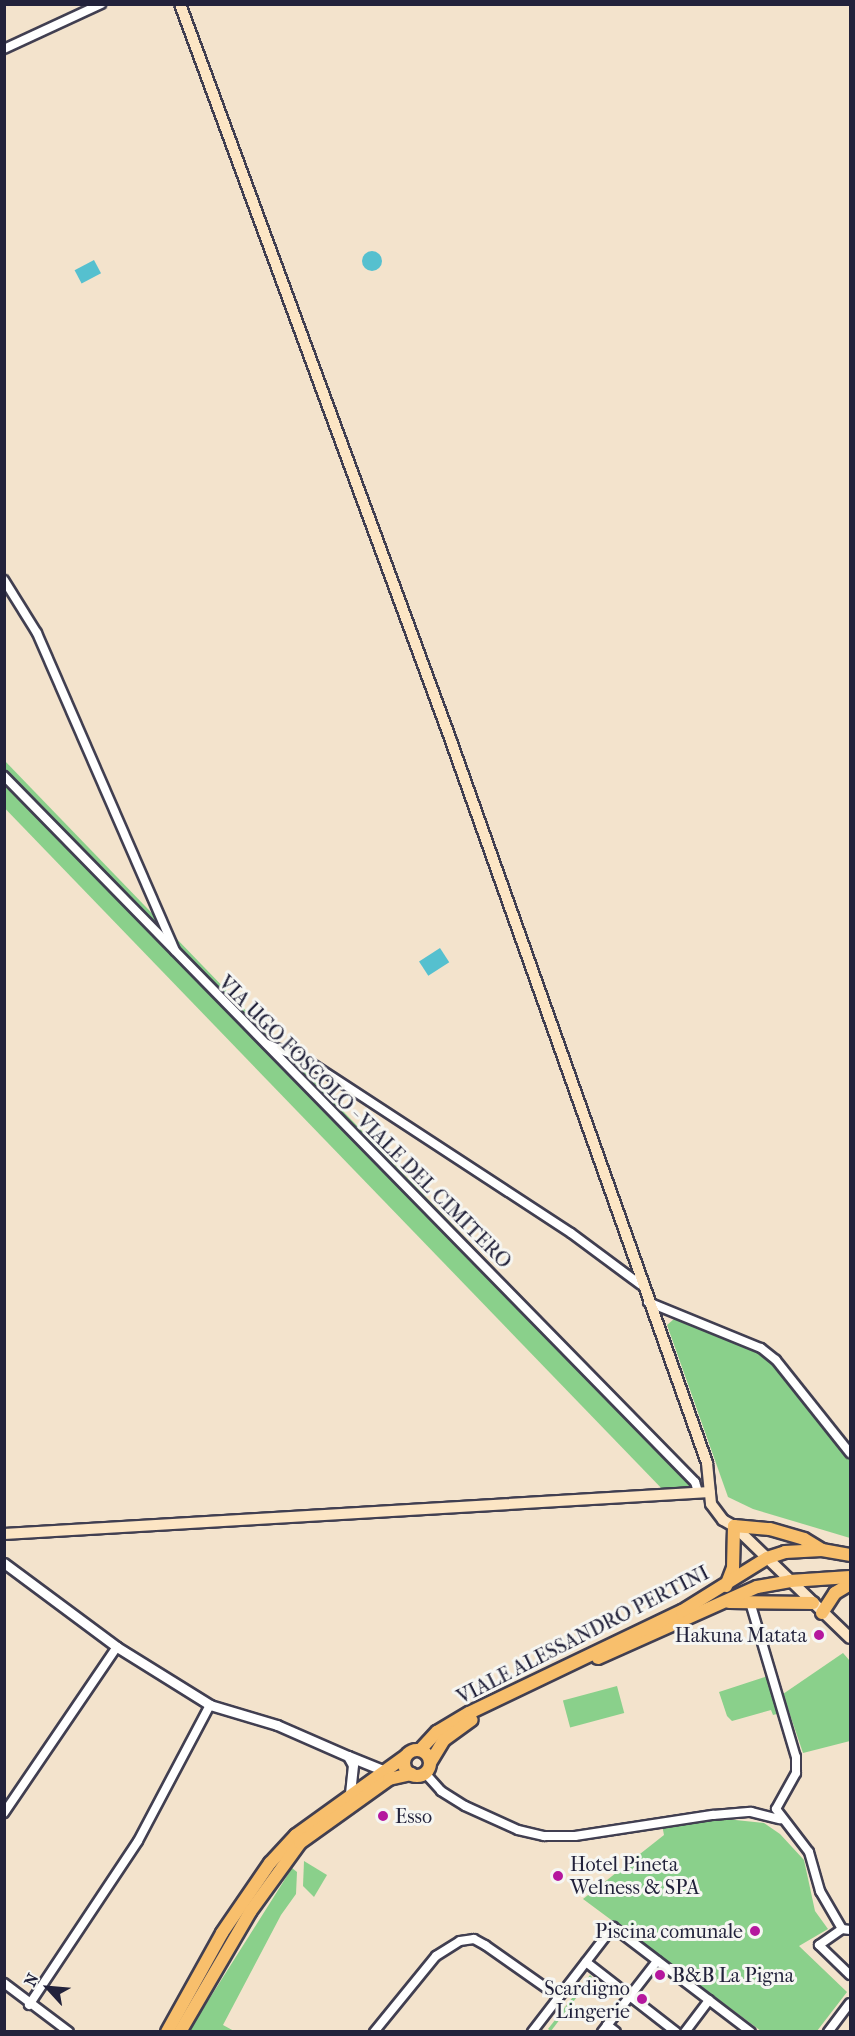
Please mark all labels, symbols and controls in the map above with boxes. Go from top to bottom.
street label: VIA UGO FOSCOLO - VIALE DEL CIMITERO [214,971,516,1273]
street label: VIALE ALESSANDRO PERTINI [453,1561,713,1709]
place label: Hakuna Matata [675,1623,807,1647]
marker: Hakuna Matata [812,1628,826,1642]
place label: Esso [395,1804,432,1828]
marker: Esso [376,1809,390,1823]
place label: Hotel Pineta Welness & SPA [570,1852,699,1899]
marker: Hotel Pineta Welness & SPA [551,1869,565,1883]
place label: Piscina comunale [595,1919,743,1943]
marker: Piscina comunale [748,1924,762,1938]
north arrow [18,1958,78,2018]
place label: B&B La Pigna [672,1963,794,1987]
marker: B&B La Pigna [653,1968,667,1982]
text: N [20,1970,43,1990]
place label: Scardigno Lingerie [544,1976,630,2023]
marker: Scardigno Lingerie [635,1992,649,2006]

